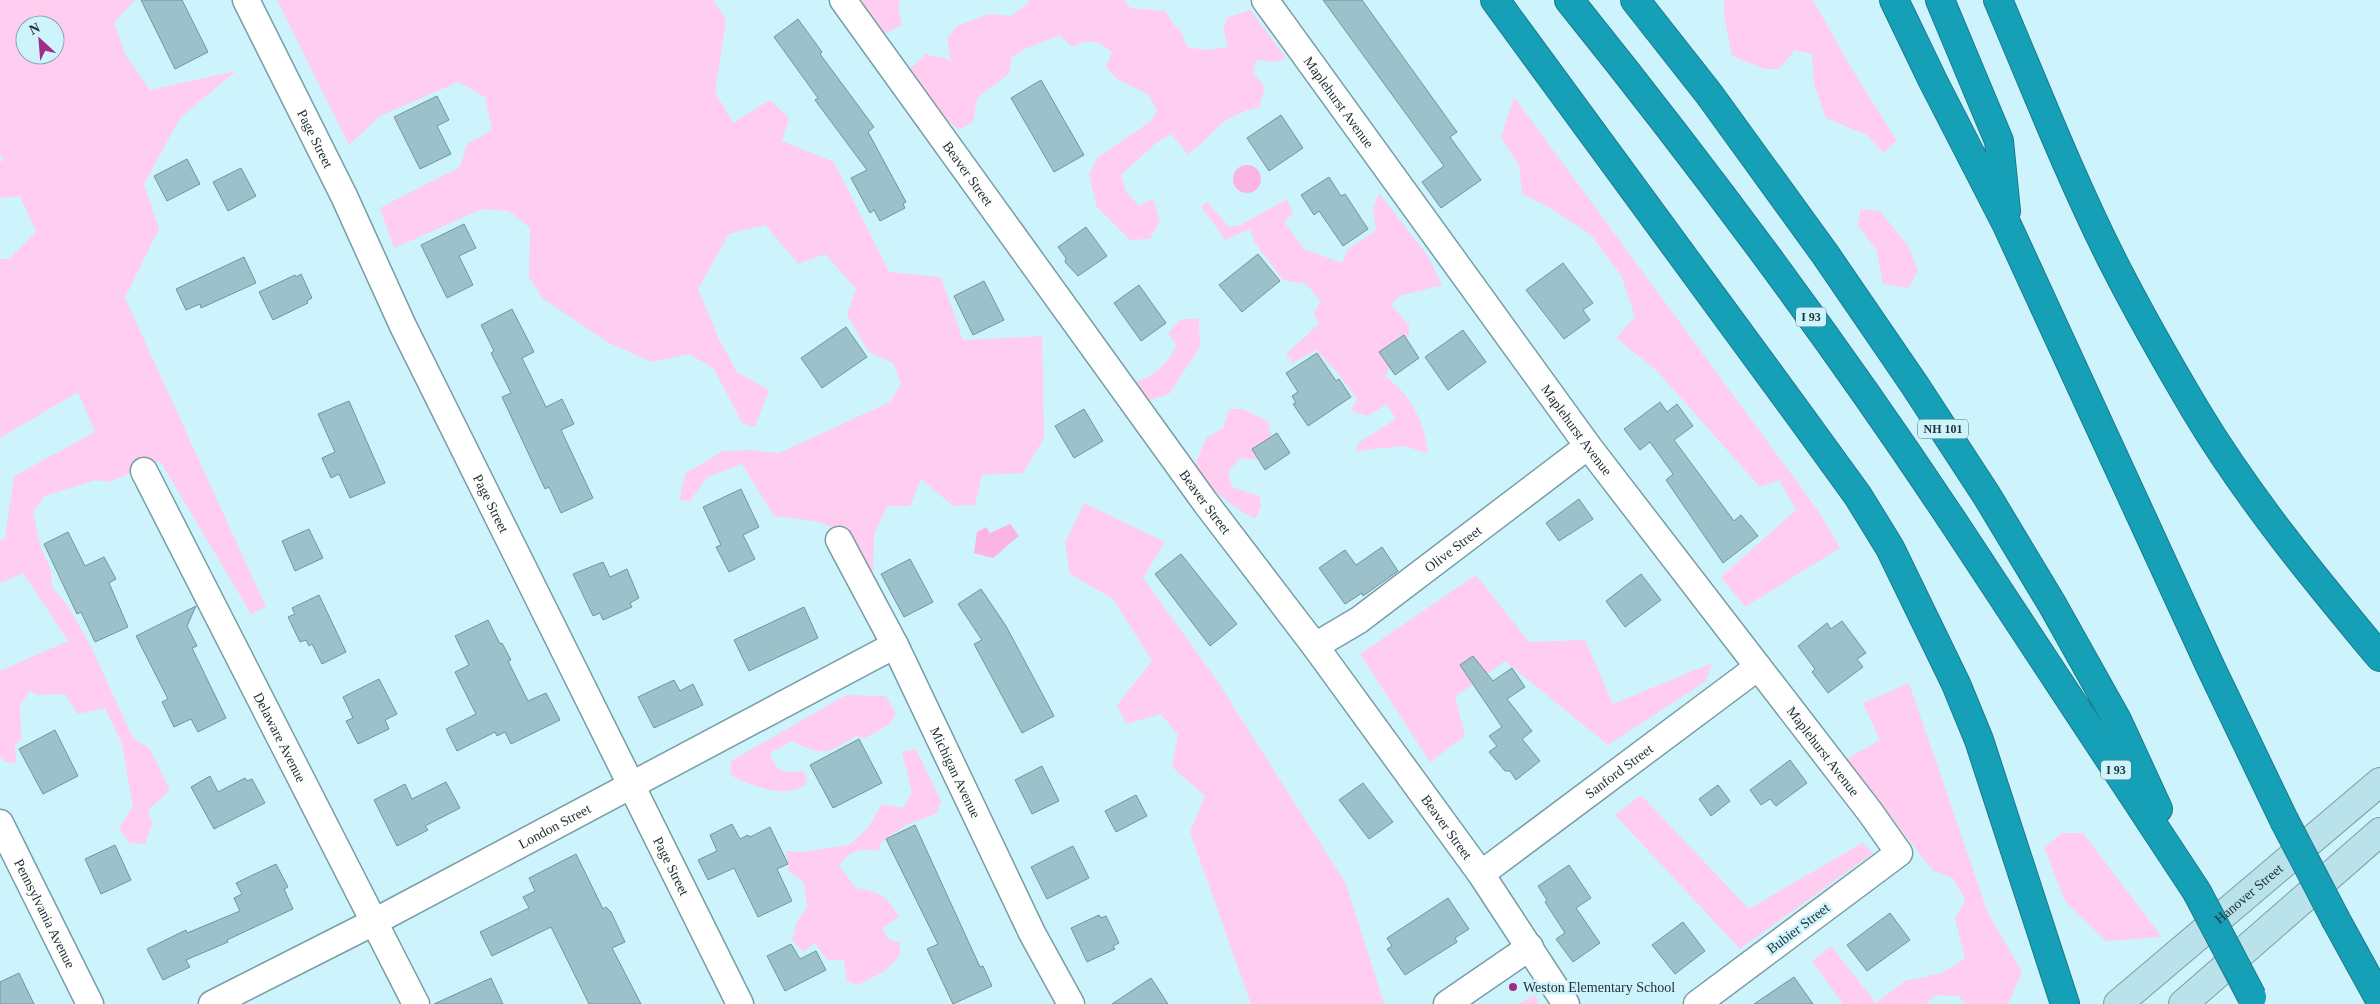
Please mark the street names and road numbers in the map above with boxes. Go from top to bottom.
street label: Maplehurst Avenue [1300,54,1377,151]
street label: Page Street [294,107,336,171]
street label: Beaver Street [939,139,996,209]
road number: I 93 [1796,308,1826,326]
street label: Maplehurst Avenue [1538,382,1615,478]
road number: NH 101 [1918,419,1968,438]
street label: Beaver Street [1176,467,1234,537]
street label: Page Street [470,472,512,535]
street label: Olive Street [1422,523,1485,575]
street label: Delaware Avenue [250,690,309,785]
street label: Maplehurst Avenue [1784,704,1862,799]
street label: Michigan Avenue [927,725,983,820]
street label: Sanford Street [1582,741,1656,802]
road number: I 93 [2101,760,2131,780]
street label: Beaver Street [1418,792,1475,862]
street label: London Street [516,801,594,852]
street label: Page Street [650,835,692,898]
street label: Pennsylvania Avenue [11,857,78,971]
street label: Hanover Street [2212,861,2286,927]
street label: Bubier Street [1764,900,1833,957]

